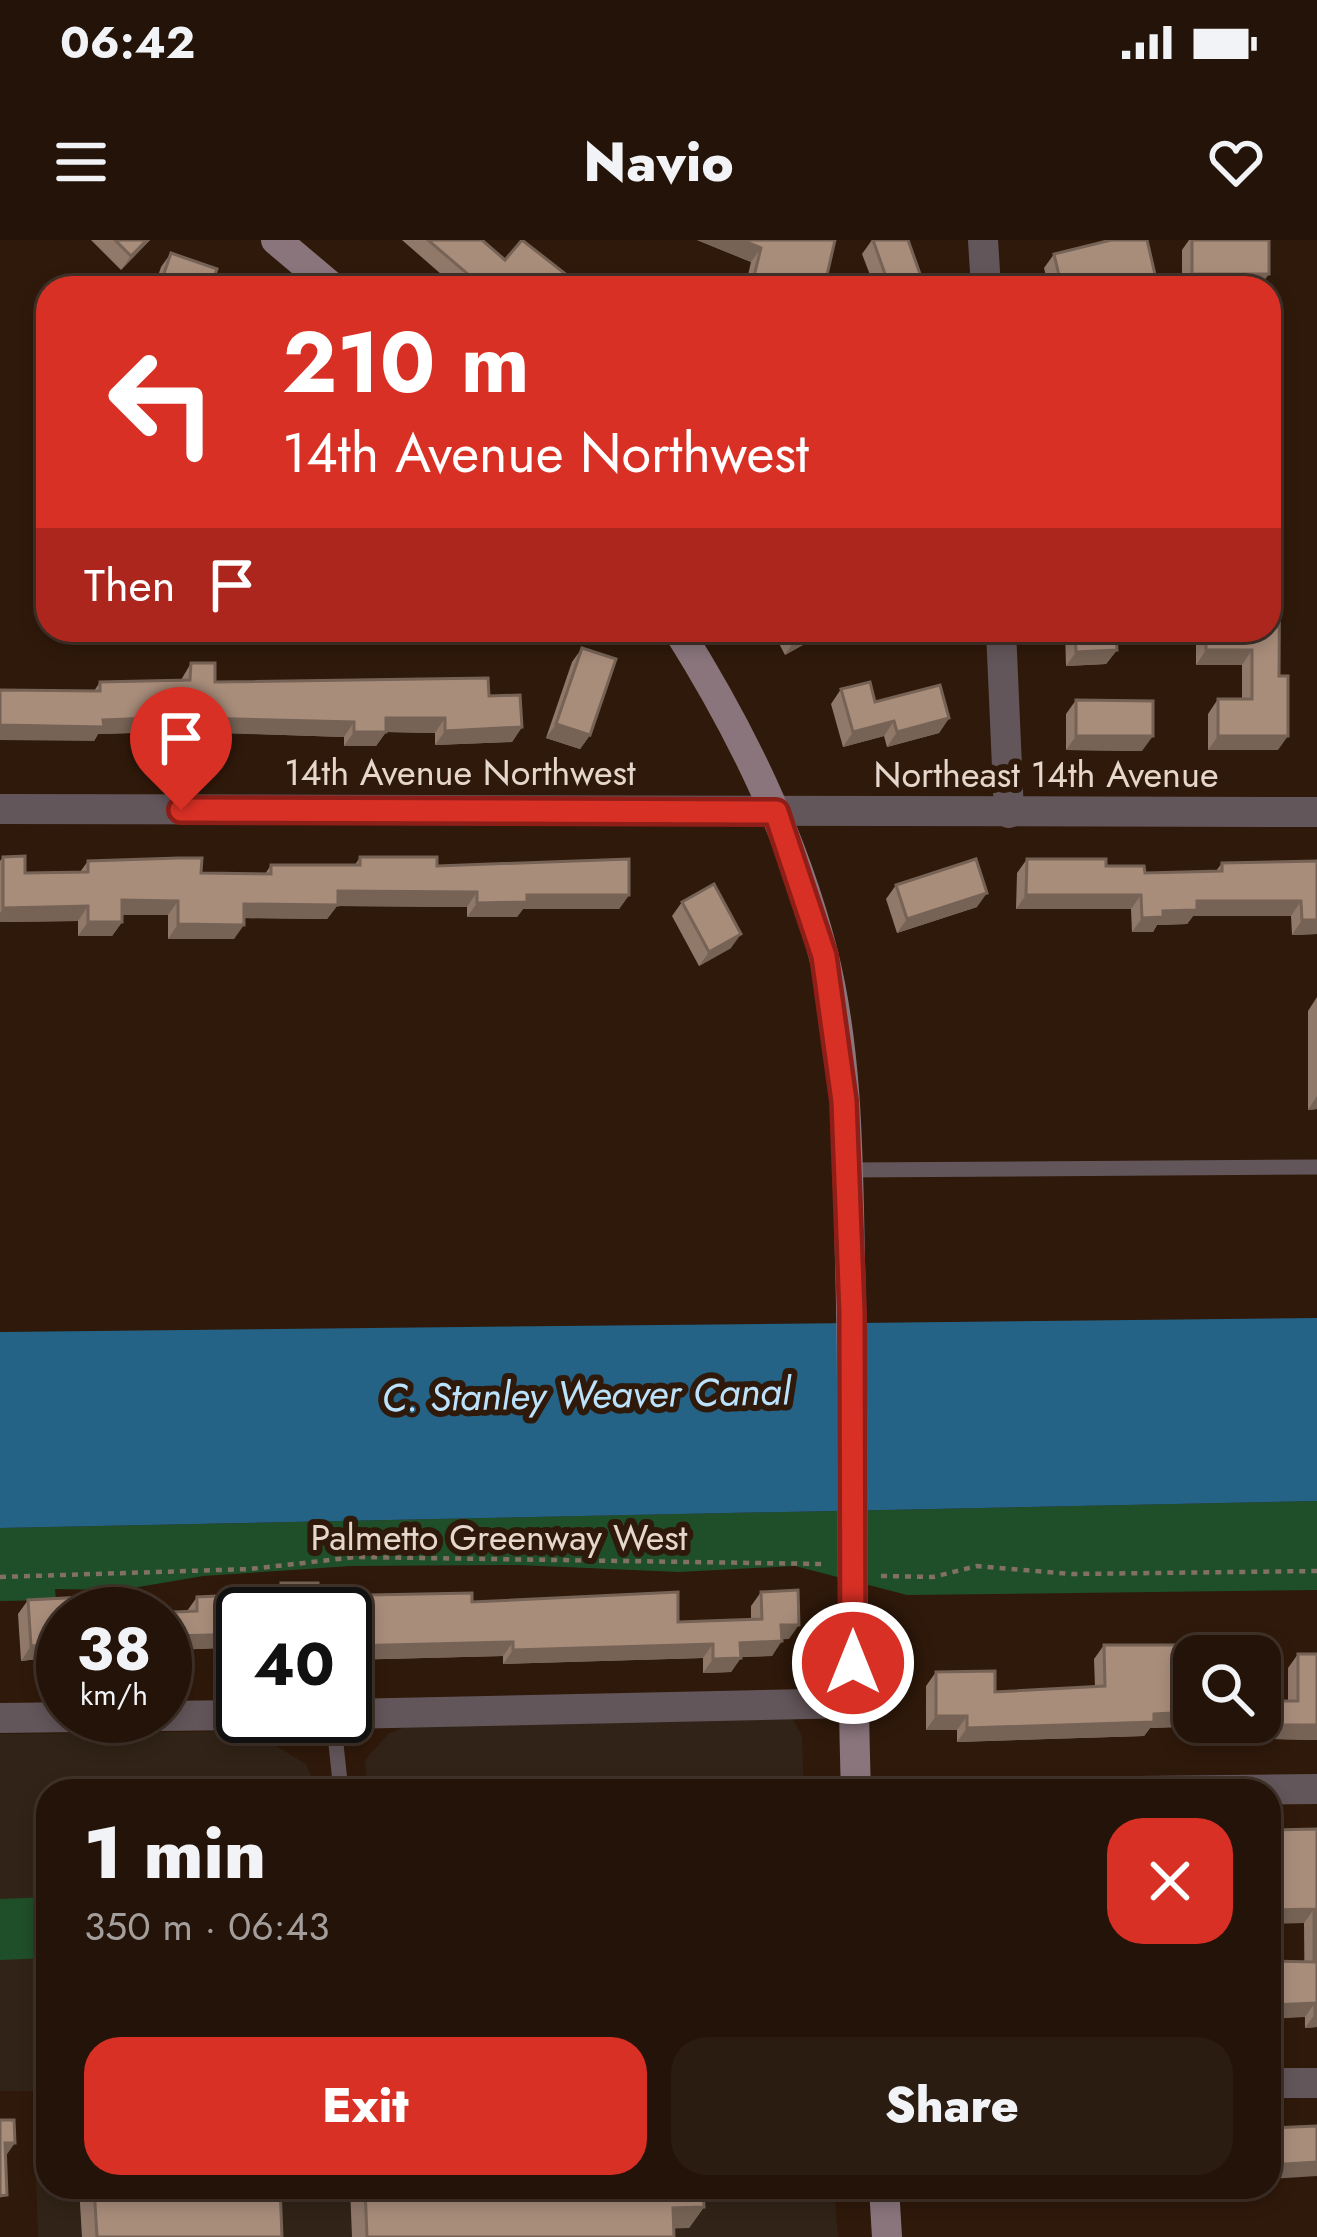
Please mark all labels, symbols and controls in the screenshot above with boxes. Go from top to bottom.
text: 06:42 [60,10,195,75]
text: Navio [583,123,734,201]
icon: menu [48,129,114,195]
icon: heart [1203,129,1269,195]
text: 210 m [282,302,530,424]
icon: left [84,324,240,480]
text: 14th Avenue Northwest [282,414,809,492]
icon: arrive [199,552,265,618]
text: Then [84,553,175,618]
pin [130,687,232,810]
icon: arrive [148,705,214,771]
street label: 14th Avenue Northwest [284,746,636,798]
street label: Northeast 14th Avenue [874,748,1218,800]
water label: C. Stanley Weaver Canal [381,1362,793,1427]
street label: Palmetto Greenway West [311,1511,688,1563]
speed limit sign: 40 [216,1587,372,1743]
position arrow [790,1600,916,1726]
text: 38 [77,1606,151,1693]
map controls [1173,1635,1281,1743]
button: search [1173,1635,1281,1743]
text: km/h [80,1673,148,1716]
text: 1 min [84,1801,266,1905]
button: close [1107,1818,1233,1944]
text: 350 m · 06:43 [84,1898,330,1955]
button: Exit [84,2037,647,2175]
button: Share [671,2037,1233,2175]

